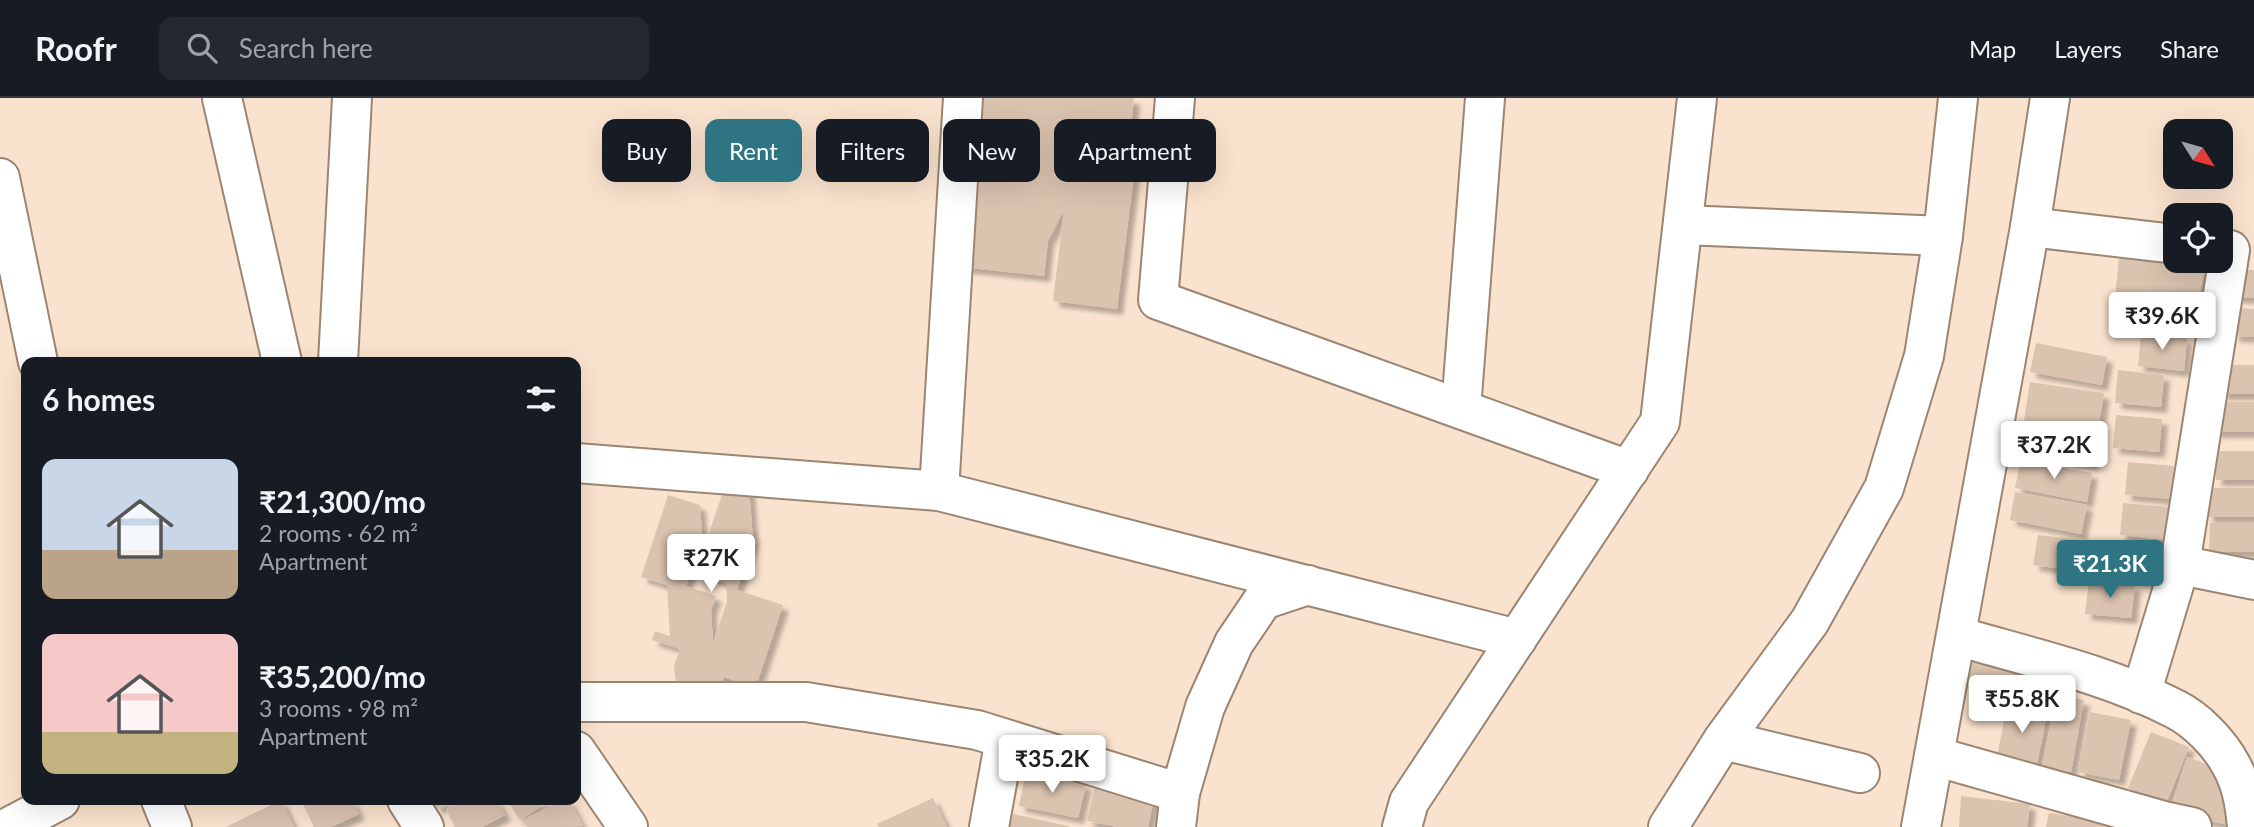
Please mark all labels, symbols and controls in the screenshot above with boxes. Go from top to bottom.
search box [159,17,649,80]
text: Roofr [35,28,117,68]
icon: search [183,29,221,67]
text: Search here [239,32,373,64]
text: Map [1969,34,2016,63]
text: Layers [2054,34,2122,63]
text: Share [2160,34,2219,63]
chip: Buy [602,119,691,182]
chip: Rent [705,119,802,182]
chip: Filters [816,119,929,182]
chip: New [943,119,1040,182]
chip: Apartment [1054,119,1216,182]
north arrow [2163,119,2233,189]
map controls [2163,119,2233,273]
button: locate [2163,203,2233,273]
pin: ₹39.6K [2105,292,2219,352]
text: ₹39.6K [2125,301,2199,329]
icon: filters [522,380,560,418]
text: 6 homes [42,381,155,417]
pin: ₹37.2K [1997,422,2111,481]
text: ₹37.2K [2017,430,2091,458]
text: ₹21,300/mo [259,483,426,519]
icon: home [98,487,182,571]
text: 2 rooms · 62 m² [259,519,418,547]
pin: ₹27K [670,534,752,594]
pin: ₹21.3K [2053,540,2167,600]
text: ₹27K [683,543,739,571]
text: Apartment [259,547,367,575]
text: ₹21.3K [2073,549,2147,577]
text: ₹35,200/mo [259,658,426,694]
icon: home [98,662,182,746]
pin: ₹55.8K [1965,676,2079,735]
text: ₹55.8K [1985,684,2059,712]
text: 3 rooms · 98 m² [259,694,418,722]
text: Apartment [259,722,367,750]
pin: ₹35.2K [995,736,1109,795]
text: ₹35.2K [1015,744,1089,772]

